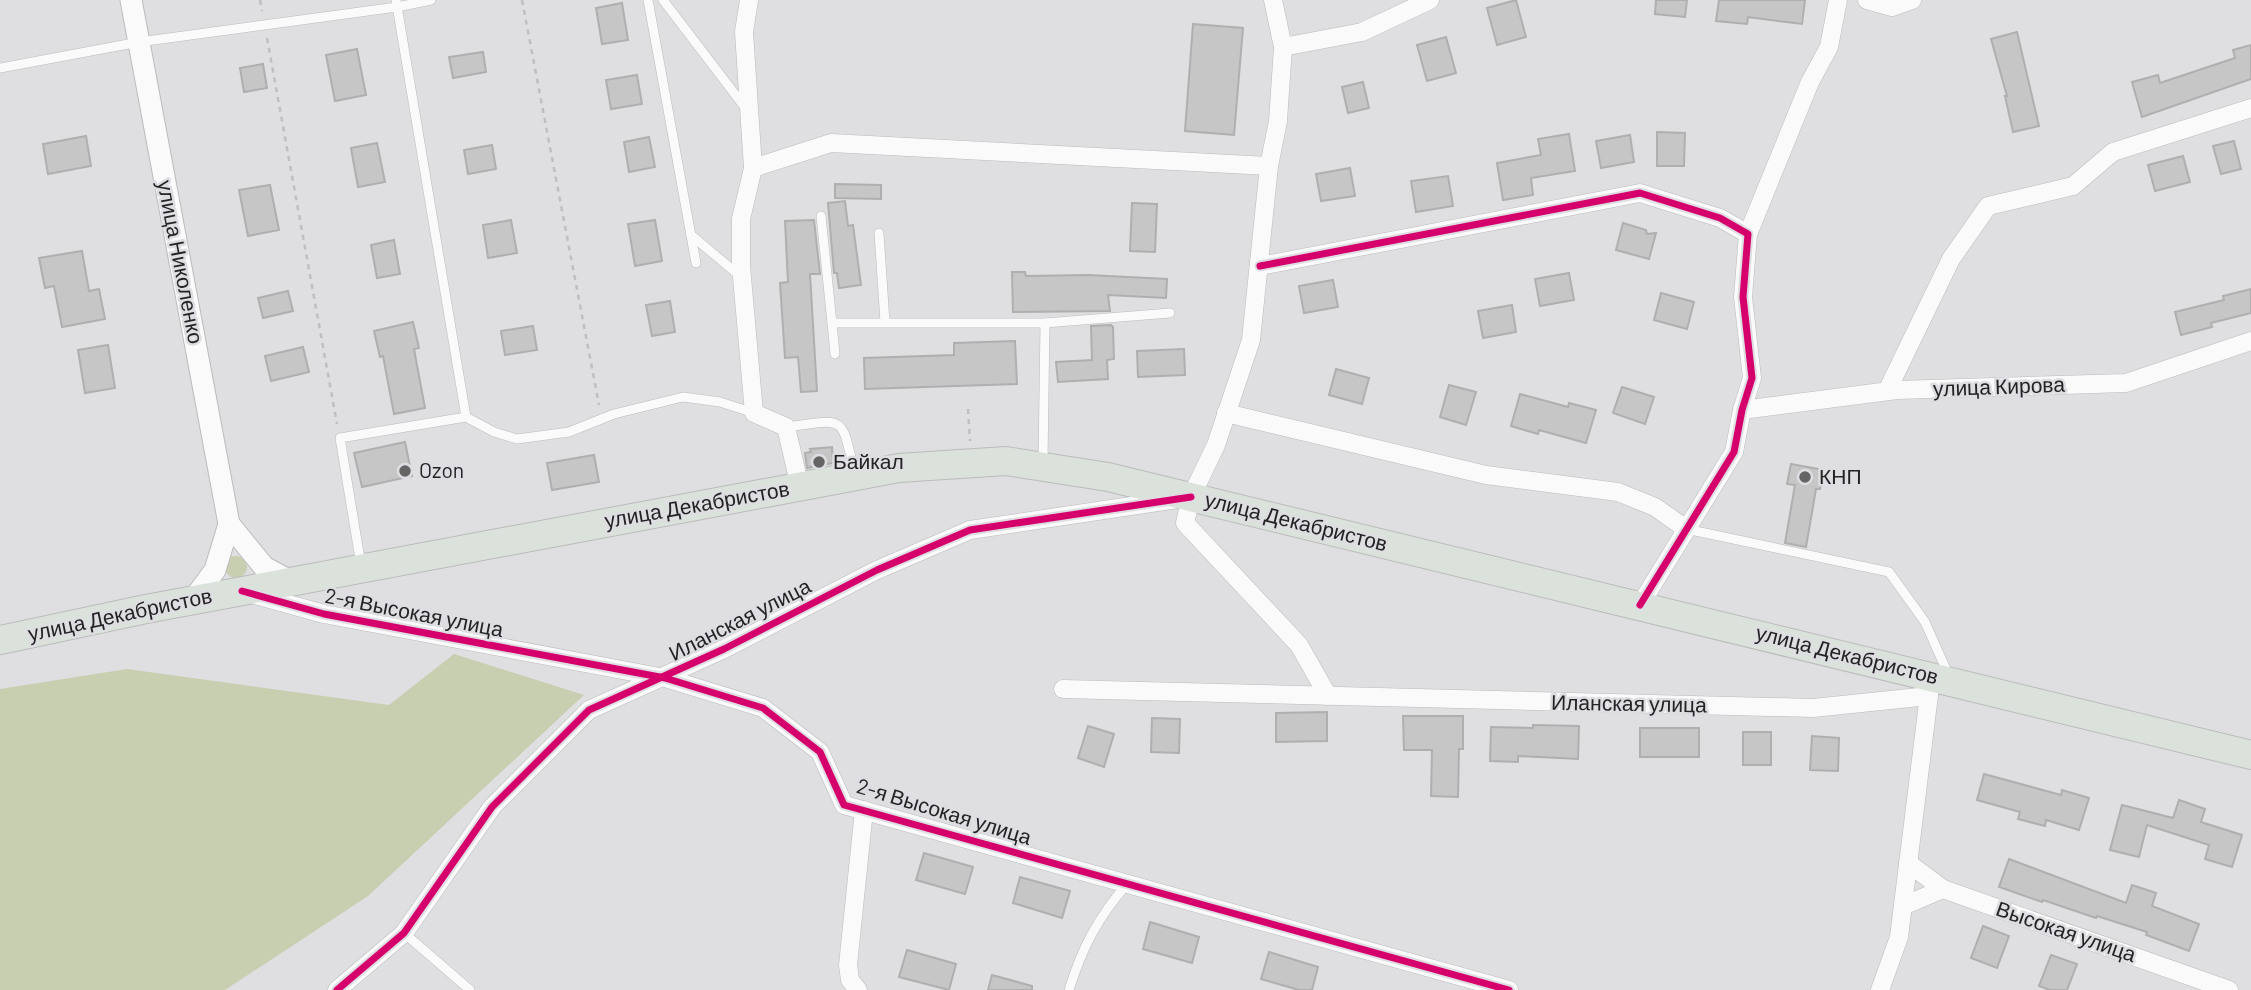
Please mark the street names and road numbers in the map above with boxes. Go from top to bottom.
street label: улица Николенко [153,178,210,346]
street label: улица Кирова [1933,371,2066,400]
street label: улица Декабристов [602,475,791,532]
street label: улица Декабристов [1202,486,1390,555]
street label: Иланская улица [664,572,815,665]
street label: улица Декабристов [25,582,214,645]
street label: 2-я Высокая улица [323,582,506,641]
street label: улица Декабристов [1753,619,1941,688]
street label: Иланская улица [1551,689,1707,716]
street label: 2-я Высокая улица [854,772,1035,849]
street label: Высокая улица [1993,895,2140,966]

